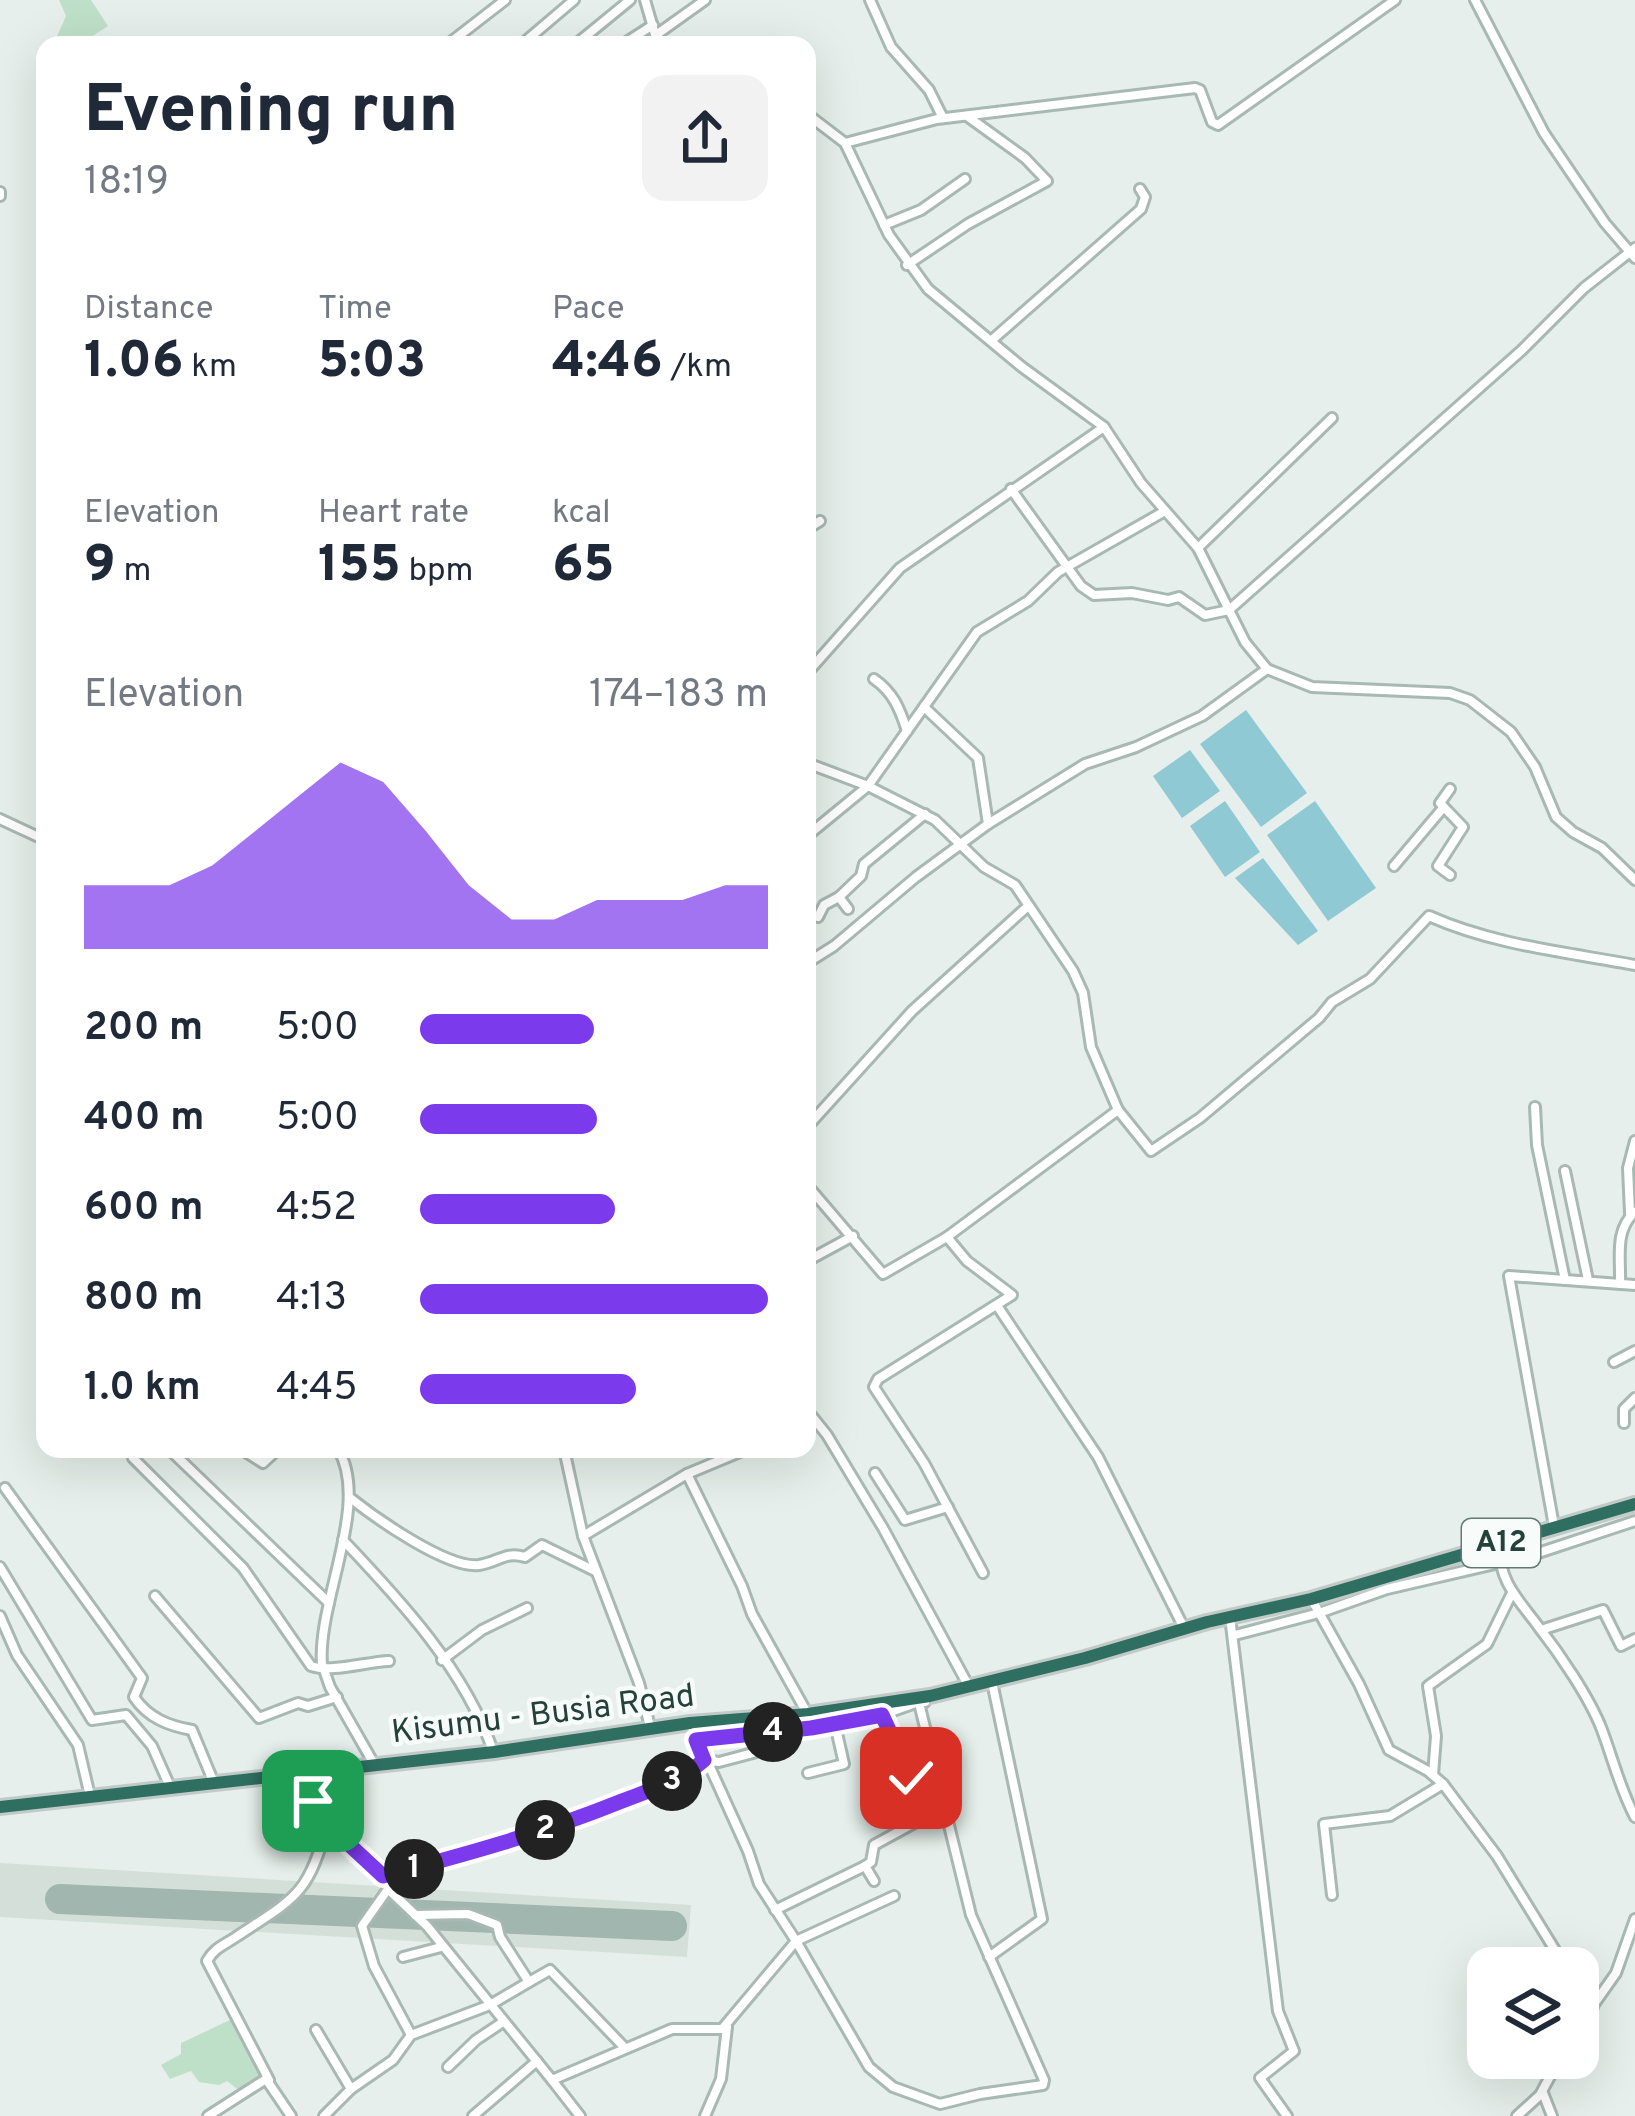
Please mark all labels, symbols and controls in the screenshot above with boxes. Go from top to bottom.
text: Evening run [84,72,458,155]
button: share [642,75,768,201]
text: 18:19 [84,159,169,208]
text: Distance [84,289,214,331]
text: Time [318,289,392,331]
text: Pace [552,289,625,331]
text: 1.06 [84,331,183,396]
text: 5:03 [318,331,426,396]
text: 4:46 [552,331,663,396]
text: km [183,347,237,389]
text: /km [663,347,732,389]
text: Elevation [84,493,220,535]
text: Heart rate [318,493,469,535]
text: kcal [552,493,611,535]
text: 9 [84,535,116,600]
text: 155 [318,535,401,600]
text: 65 [552,535,615,600]
text: m [116,551,151,593]
text: bpm [401,551,473,593]
text: Elevation [84,672,244,721]
text: 174–183 m [589,672,768,721]
text: 200 m [84,1005,203,1054]
text: 5:00 [276,1005,359,1054]
text: 400 m [84,1095,204,1144]
text: 5:00 [276,1095,359,1144]
text: 600 m [84,1185,203,1234]
text: 4:52 [276,1185,357,1234]
text: 800 m [84,1275,203,1324]
text: 4:13 [276,1275,347,1324]
text: 1.0 km [84,1365,201,1414]
text: 4:45 [276,1365,357,1414]
road number: A12 [1462,1519,1540,1567]
street label: Kisumu - Busia Road [389,1677,697,1755]
pin: 4 [743,1702,803,1762]
text: 4 [762,1711,784,1753]
pin [860,1727,962,1829]
icon: check [878,1745,944,1811]
pin [262,1750,364,1852]
pin: 3 [642,1751,702,1811]
text: 3 [662,1760,682,1802]
icon: arrive [280,1768,346,1834]
pin: 2 [515,1800,575,1860]
text: 2 [535,1809,555,1851]
pin: 1 [384,1839,444,1899]
text: 1 [407,1848,421,1890]
map controls [1467,1947,1599,2079]
button: layers [1467,1947,1599,2079]

